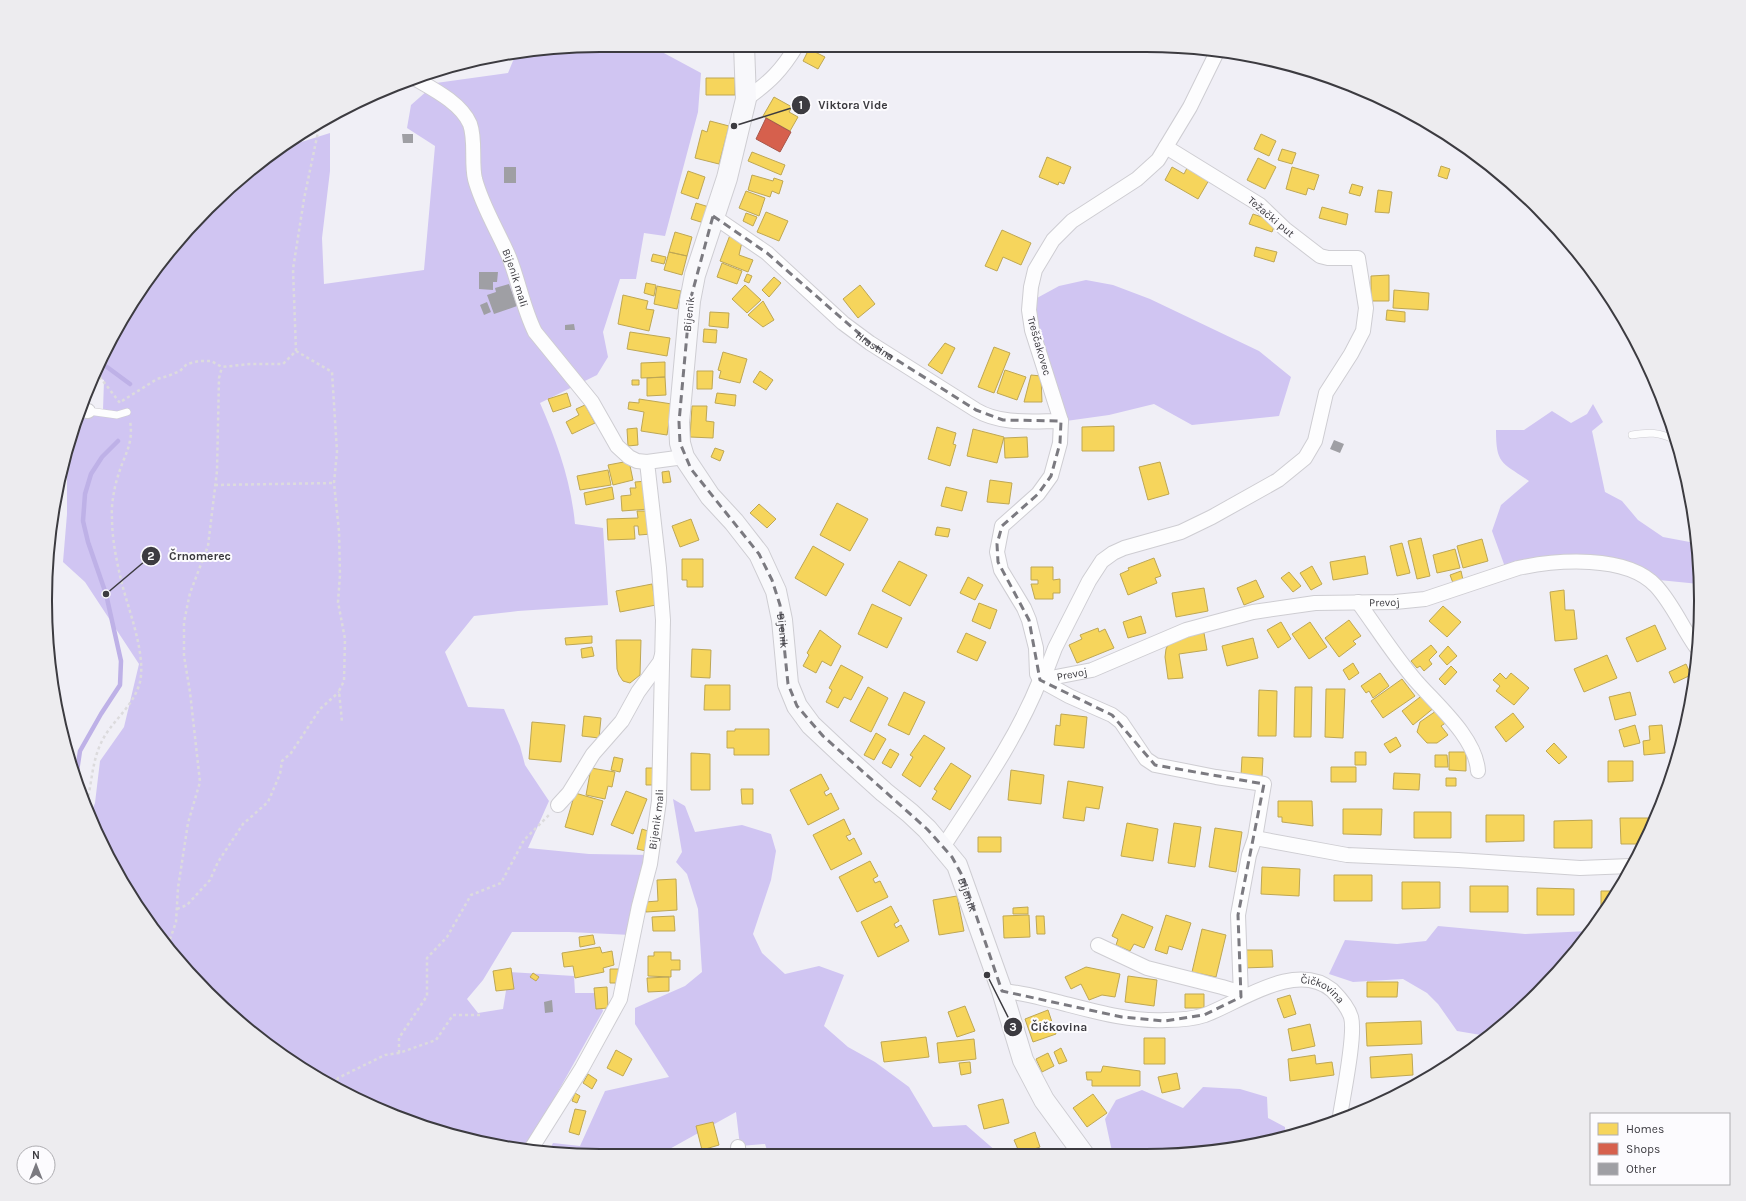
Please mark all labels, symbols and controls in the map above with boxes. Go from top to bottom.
callout: Viktora Vide [791,93,896,117]
text: 1 [799,98,803,112]
text: Viktora Vide [818,98,888,112]
street label: Težački put [1245,194,1297,240]
street label: Bijenik mali [500,246,531,309]
street label: Bijenik [681,296,697,332]
street label: Treščakovec [1024,315,1054,377]
street label: Hrastina [853,328,897,363]
callout: Črnomerec [141,544,239,568]
text: Črnomerec [169,548,231,563]
text: 2 [147,549,155,563]
street label: Prevoj [1369,595,1400,609]
street label: Bijenik [774,612,791,649]
street label: Prevoj [1056,665,1088,683]
street label: Bijenik mali [646,789,666,850]
street label: Bijenik [956,876,980,913]
street label: Čičkovina [1300,971,1347,1006]
callout: Čičkovina [1003,1015,1095,1039]
text: Čičkovina [1031,1019,1087,1034]
text: 3 [1009,1020,1017,1034]
legend [1590,1113,1730,1185]
text: Homes [1626,1122,1664,1136]
text: Shops [1626,1142,1660,1156]
north arrow [16,1145,56,1185]
text: N [32,1149,40,1162]
text: Other [1626,1162,1657,1176]

